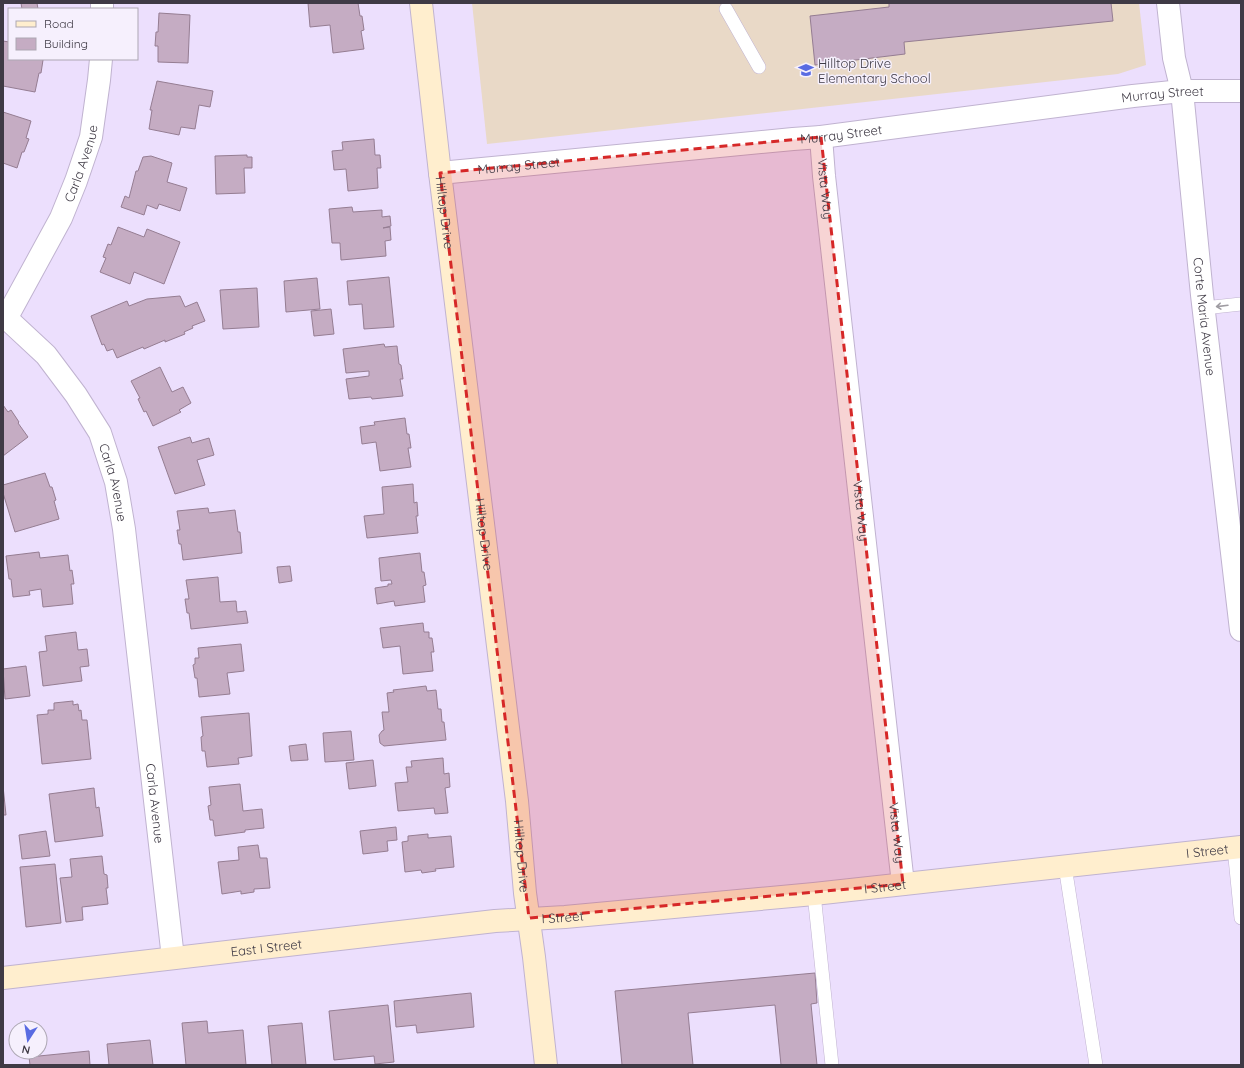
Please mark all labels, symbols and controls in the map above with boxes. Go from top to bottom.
legend [8,8,138,60]
text: Road [44,16,74,31]
text: Building [44,36,88,51]
place label: Hilltop Drive Elementary School [818,55,931,86]
school or university icon: Hilltop Drive Elementary School [797,61,815,79]
street label: Murray Street [1120,83,1204,105]
street label: Murray Street [800,121,883,146]
street label: Carla Avenue [60,124,101,204]
street label: Murray Street [477,154,560,177]
street label: Vista Way [815,158,837,220]
street label: Hilltop Drive [432,175,457,250]
street label: Corte Maria Avenue [1190,257,1219,377]
one-way arrow [1216,302,1229,310]
street label: Carla Avenue [96,441,131,523]
street label: Vista Way [850,480,873,542]
street label: Hilltop Drive [472,497,497,572]
street label: Carla Avenue [143,762,168,844]
street label: Vista Way [886,802,909,864]
street label: Hilltop Drive [511,819,533,893]
street label: I Street [1185,840,1229,861]
street label: I Street [863,876,907,896]
street label: I Street [541,907,584,926]
street label: East I Street [230,935,303,960]
north arrow [8,1020,48,1060]
text: N [21,1042,31,1057]

